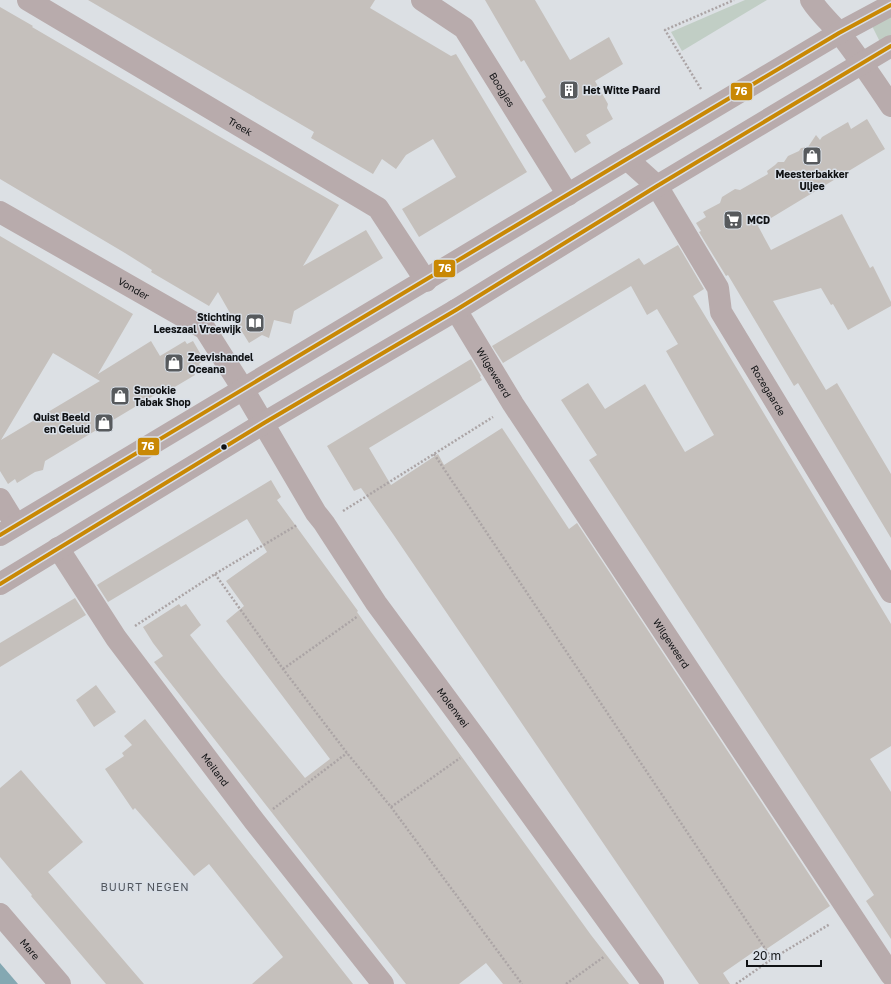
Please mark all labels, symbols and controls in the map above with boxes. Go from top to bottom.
street label: Boogjes [487,70,518,109]
building icon: Het Witte Paard [558,79,580,101]
line badge: 76 [730,82,753,101]
place label: Het Witte Paard [583,84,660,96]
text: 76 [735,84,748,97]
street label: Treek [226,114,255,138]
shop icon: Meesterbakker Uljee [801,145,823,167]
place label: Meesterbakker Uljee [775,168,849,192]
supermarket icon: MCD [722,209,744,231]
place label: MCD [747,214,770,226]
line badge: 76 [433,259,456,278]
text: 76 [439,261,452,274]
street label: Vonder [116,275,152,302]
place label: Stichting Leeszaal Vreewijk [154,311,241,335]
library icon: Stichting Leeszaal Vreewijk [244,312,266,334]
street label: Wilgeweerd [474,345,514,400]
place label: Zeevishandel Oceana [188,351,254,375]
shop icon: Zeevishandel Oceana [163,352,185,374]
street label: Rozegaarde [749,363,789,418]
place label: Smookie Tabak Shop [134,384,191,408]
shop icon: Smookie Tabak Shop [109,385,131,407]
place label: Quist Beeld en Geluid [33,411,90,435]
shop icon: Quist Beeld en Geluid [93,412,115,434]
line badge: 76 [137,437,160,456]
text: 76 [142,439,155,452]
unlabelled marker [219,442,229,452]
street label: Wilgeweerd [651,616,692,670]
street label: Molenwei [435,685,472,730]
street label: Meiland [199,751,232,788]
district label: BUURT NEGEN [100,880,190,893]
street label: Mare [18,936,42,962]
scale bar [747,942,821,968]
text: 20 m [753,948,781,963]

